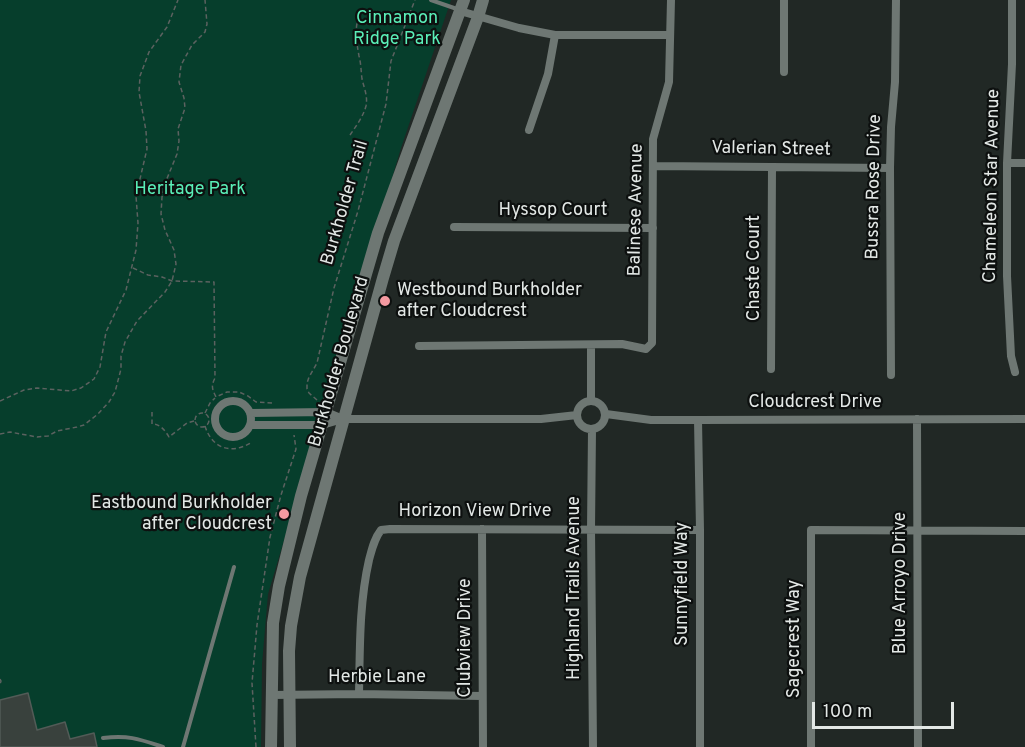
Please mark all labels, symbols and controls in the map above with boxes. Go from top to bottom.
park label: Cinnamon Ridge Park [353,8,441,50]
street label: Chameleon Star Avenue [981,89,1005,283]
street label: Bussra Rose Drive [863,114,887,260]
street label: Burkholder Trail [318,138,374,268]
street label: Valerian Street [711,138,831,162]
street label: Balinese Avenue [625,143,649,277]
park label: Heritage Park [134,179,246,201]
street label: Hyssop Court [499,200,607,222]
street label: Chaste Court [744,215,766,321]
street label: Burkholder Boulevard [305,274,375,450]
place label: Westbound Burkholder after Cloudcrest [397,280,582,322]
marker: Westbound Burkholder after Cloudcrest [378,294,392,308]
street label: Cloudcrest Drive [748,392,882,414]
place label: Eastbound Burkholder after Cloudcrest [91,493,272,536]
street label: Highland Trails Avenue [564,496,586,680]
street label: Horizon View Drive [399,501,551,523]
marker: Eastbound Burkholder after Cloudcrest [277,507,291,521]
street label: Blue Arroyo Drive [890,512,912,654]
street label: Sunnyfield Way [672,522,694,646]
street label: Clubview Drive [455,578,477,698]
street label: Sagecrest Way [784,580,806,698]
street label: Herbie Lane [328,667,426,689]
scale bar [815,690,958,728]
text: 100 m [823,701,872,724]

